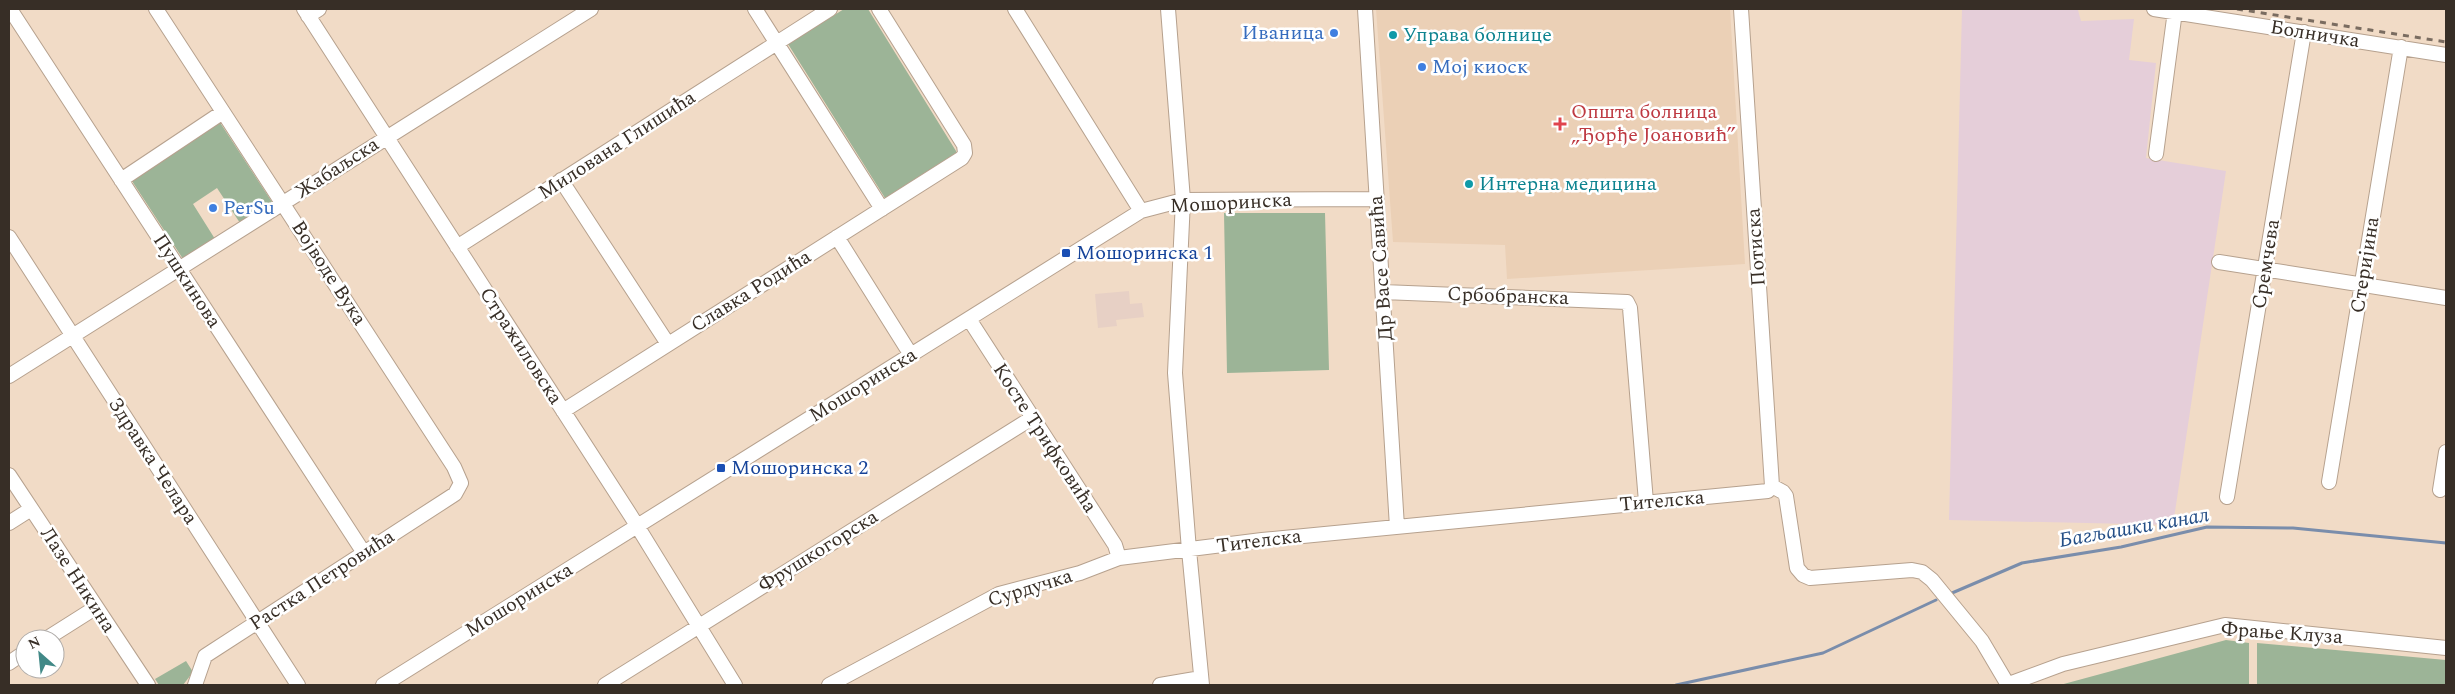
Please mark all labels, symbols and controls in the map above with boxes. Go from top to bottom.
street label: Болничка [2268,12,2362,56]
place label: Иваница [1242,18,1324,48]
place label: Управа болнице [1403,20,1552,50]
marker: Иваница [1328,27,1340,39]
marker: Управа болнице [1387,29,1399,41]
place label: Мој киоск [1432,52,1528,82]
marker: Мој киоск [1416,61,1428,73]
street label: Милована Глишића [532,83,702,207]
place label: Општа болница „Ђорђе Јоановић” [1571,97,1736,150]
marker: Општа болница „Ђорђе Јоановић” [1553,117,1567,131]
street label: Жабаљска [289,129,385,206]
place label: Интерна медицина [1479,169,1657,199]
marker: Интерна медицина [1463,178,1475,190]
street label: Мошоринска [1169,185,1293,221]
place label: PerSu [223,193,275,223]
street label: Др Васе Савића [1361,194,1401,342]
marker: PerSu [207,202,219,214]
street label: Потиска [1738,207,1774,287]
street label: Војводе Вука [284,214,374,332]
street label: Стеријина [2343,214,2387,315]
street label: Сремчева [2244,217,2288,311]
street label: Пушкинова [145,228,229,334]
place label: Мошоринска 1 [1076,238,1213,268]
street label: Славка Родића [685,242,817,340]
marker: Мошоринска 1 [1060,247,1072,259]
street label: Србобранска [1447,279,1570,313]
street label: Стражиловска [472,281,570,411]
street label: Мошоринска [803,340,923,430]
street label: Косте Трифковића [985,357,1105,519]
street label: Здравка Челара [100,391,206,531]
place label: Мошоринска 2 [731,453,868,483]
marker: Мошоринска 2 [715,462,727,474]
street label: Тителска [1618,482,1706,520]
water label: Багљашки канал [2056,499,2212,557]
street label: Фрушкогорска [752,502,884,600]
street label: Лазе Никина [33,521,124,639]
street label: Тителска [1215,521,1303,561]
street label: Растка Петровића [243,522,401,638]
street label: Мошоринска [459,555,579,645]
street label: Сурдучка [984,561,1076,615]
street label: Фрање Клуза [2220,614,2344,652]
north arrow [15,629,65,679]
text: N [24,631,44,655]

